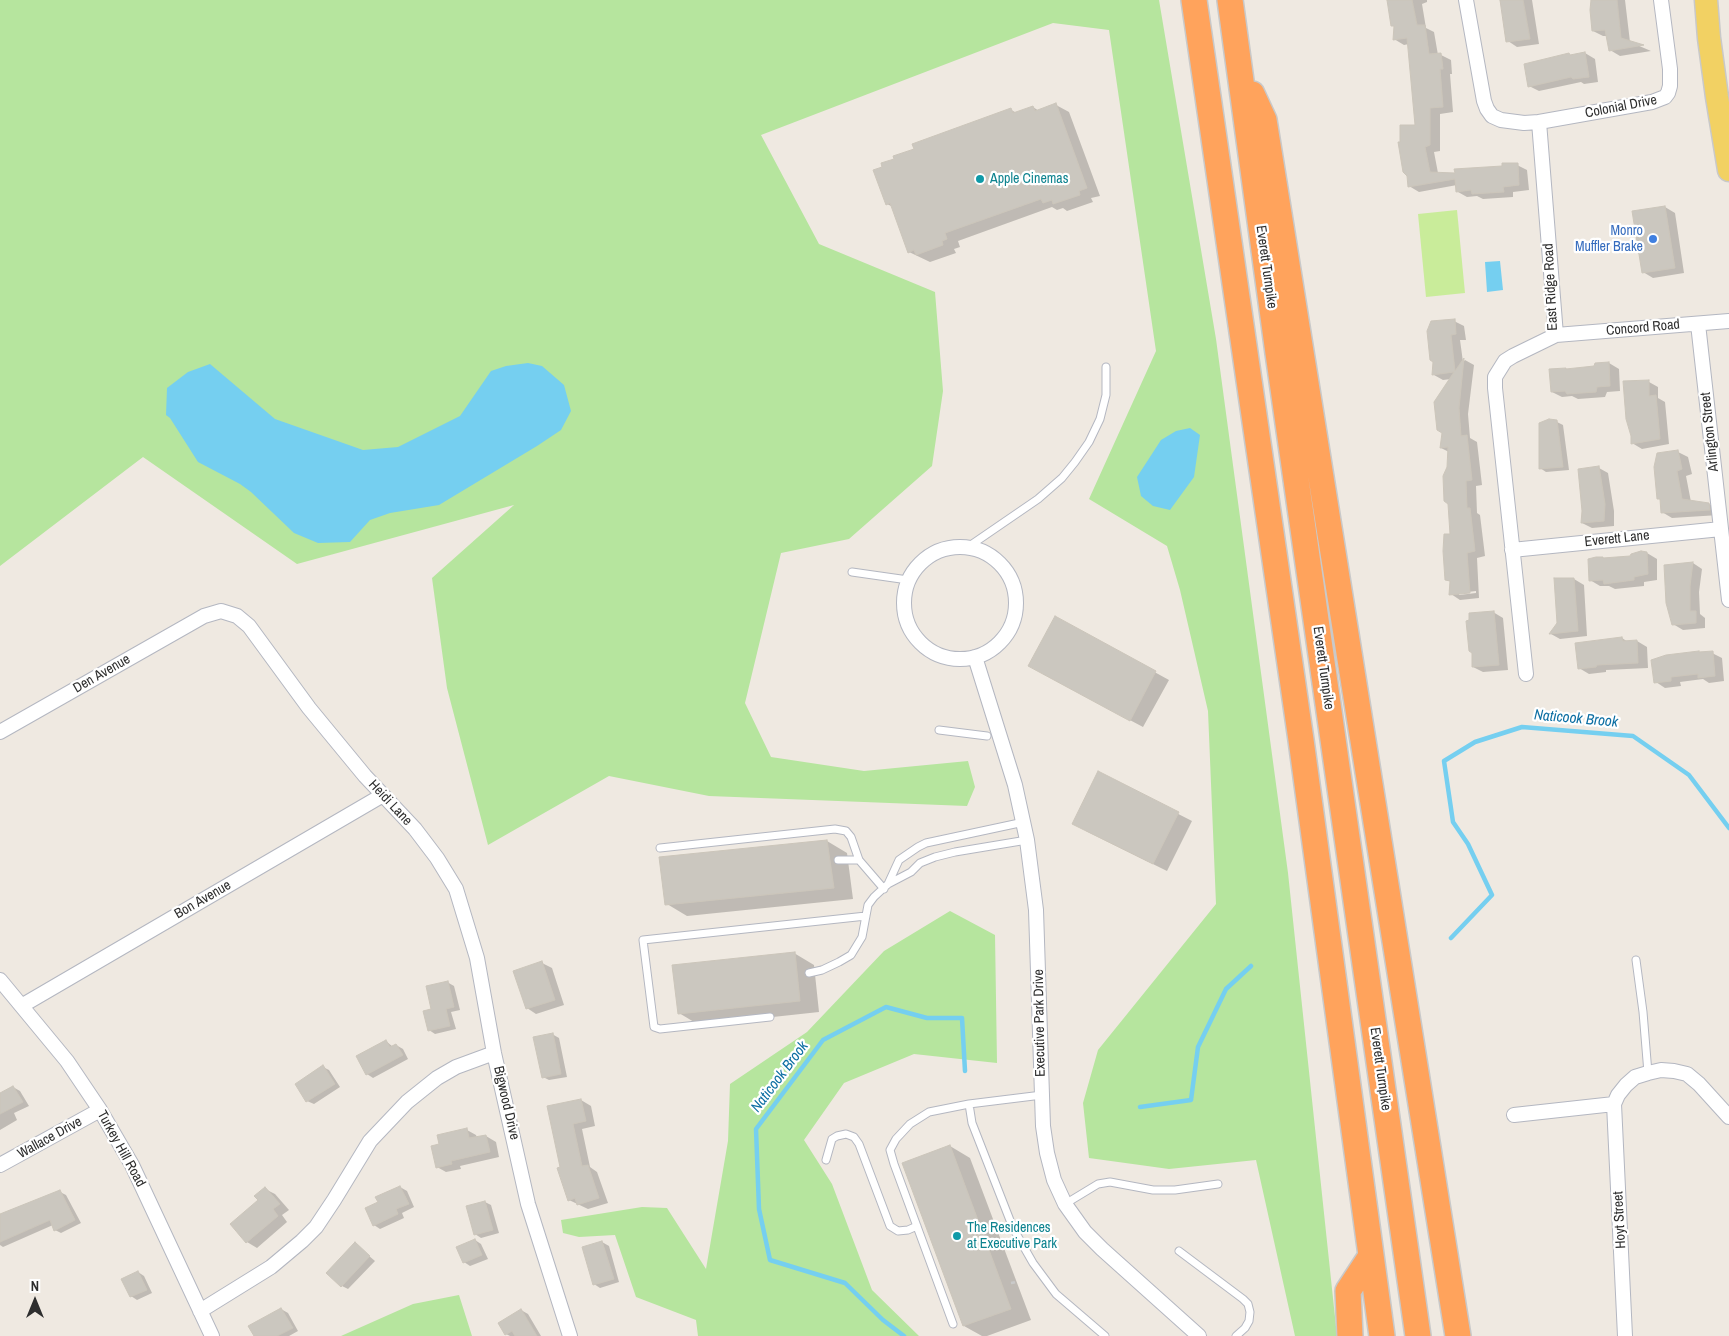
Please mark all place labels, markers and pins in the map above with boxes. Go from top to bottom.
place label: Apple Cinemas [990,171,1068,187]
marker: Apple Cinemas [974,173,986,185]
place label: Monro Muffler Brake [1575,223,1643,256]
marker: Monro Muffler Brake [1647,233,1659,245]
place label: The Residences at Executive Park [967,1220,1057,1252]
marker: The Residences at Executive Park [951,1230,963,1242]

